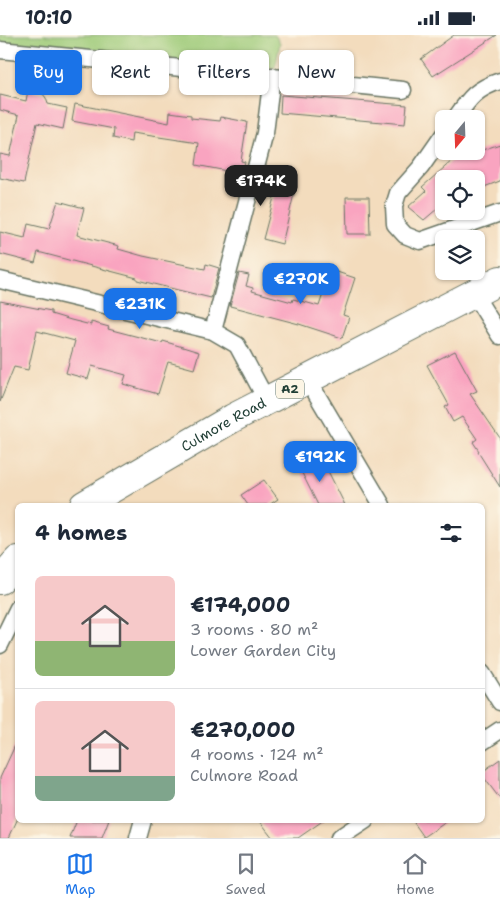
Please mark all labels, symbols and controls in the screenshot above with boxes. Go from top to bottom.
text: 10:10 [25,5,72,30]
chip: Buy [15,50,82,95]
chip: Rent [92,50,169,95]
chip: Filters [179,50,269,95]
chip: New [279,50,354,95]
north arrow [435,110,485,160]
map controls [435,110,485,280]
pin: €174K [226,165,296,207]
text: €174K [236,170,286,191]
button: locate [435,170,485,220]
button: layers [435,230,485,280]
pin: €270K [266,263,336,305]
text: €270K [274,268,328,289]
pin: €231K [105,287,175,330]
text: €231K [115,293,165,314]
road number: A2 [276,379,304,399]
street label: Culmore Road [178,394,269,455]
pin: €192K [285,441,355,483]
text: €192K [295,446,345,467]
text: 4 homes [35,519,127,547]
icon: filters [437,519,465,547]
text: €174,000 [190,591,290,619]
icon: home [75,596,135,656]
text: 3 rooms · 80 m² [190,619,318,640]
text: Lower Garden City [190,640,336,661]
text: €270,000 [190,716,296,744]
icon: home [75,721,135,781]
text: 4 rooms · 124 m² [190,744,324,765]
text: Culmore Road [190,765,298,786]
tab: Map [65,850,95,898]
tab: Saved [226,850,266,898]
tab: Home [396,850,435,898]

